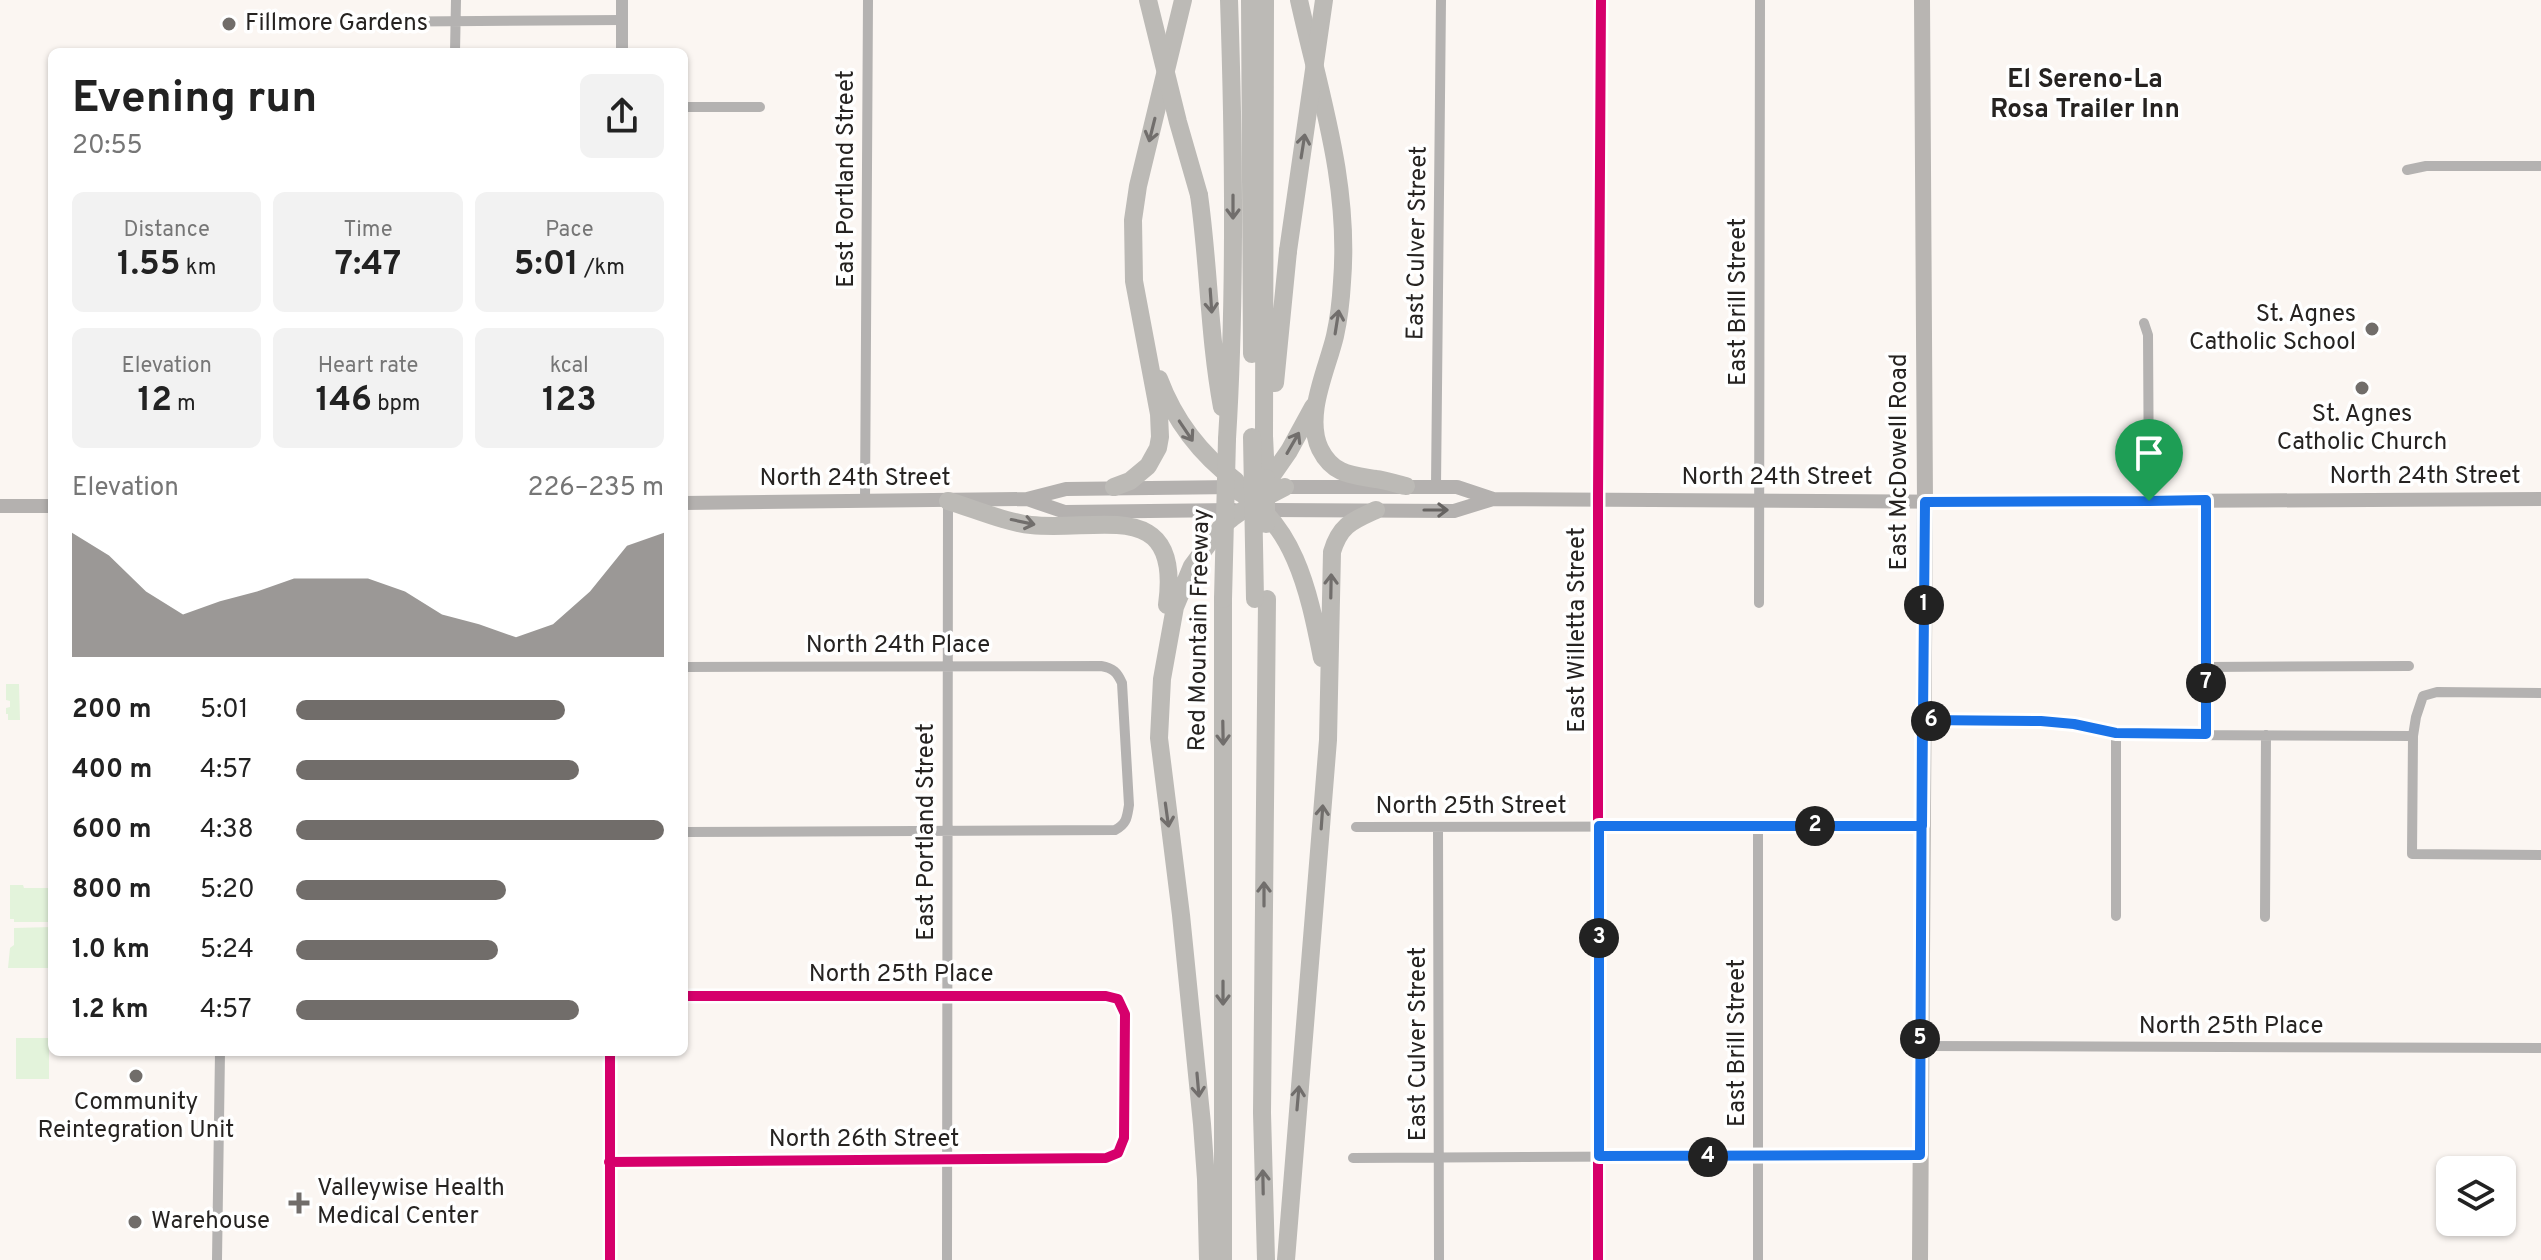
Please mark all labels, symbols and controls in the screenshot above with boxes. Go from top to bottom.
place label: Fillmore Gardens [245,9,428,39]
marker: Fillmore Gardens [220,15,238,33]
district label: El Sereno-La Rosa Trailer Inn [1990,64,2180,127]
street label: East Portland Street [832,70,862,288]
text: Evening run [72,72,317,128]
button: share [580,74,664,158]
one-way arrow [1143,117,1158,143]
text: 20:55 [72,130,143,163]
one-way arrow [1296,133,1311,159]
street label: East Culver Street [1401,146,1435,340]
one-way arrow [1225,193,1241,220]
text: Distance [123,217,210,244]
text: Time [343,217,393,244]
text: Pace [545,217,593,244]
street label: East Brill Street [1724,218,1754,386]
text: 1.55 [117,244,181,287]
text: 7:47 [335,244,401,287]
text: 5:01 [514,244,579,287]
text: km [181,255,216,282]
text: /km [579,255,625,282]
one-way arrow [1204,287,1219,314]
place label: St. Agnes Catholic School [2189,300,2356,358]
one-way arrow [1330,309,1345,335]
marker: St. Agnes Catholic School [2363,320,2381,338]
text: Elevation [121,353,212,380]
text: Heart rate [318,353,418,380]
text: kcal [550,353,589,380]
street label: East McDowell Road [1885,354,1915,570]
marker: St. Agnes Catholic Church [2353,379,2371,397]
text: 12 [138,380,172,423]
text: 146 [316,380,372,423]
text: 123 [542,380,597,423]
text: m [172,391,196,418]
text: bpm [372,391,420,418]
place label: St. Agnes Catholic Church [2277,400,2447,458]
pin [2115,419,2183,501]
one-way arrow [1178,420,1194,442]
icon: arrive [2127,431,2171,475]
one-way arrow [1285,432,1301,455]
street label: North 24th Street [2330,462,2520,492]
street label: North 24th Street [1682,463,1872,493]
street label: North 24th Street [760,464,950,494]
text: Elevation [72,472,179,505]
text: 226–235 m [528,472,664,505]
one-way arrow [1422,503,1449,518]
street label: Red Mountain Freeway [1183,508,1217,752]
one-way arrow [1009,515,1035,530]
street label: East Willetta Street [1563,527,1593,733]
one-way arrow [1323,573,1339,600]
pin: 1 [1904,585,1944,625]
text: 1 [1920,591,1928,618]
street label: North 24th Place [806,631,990,661]
pin: 7 [2186,663,2226,703]
text: 7 [2200,669,2212,696]
text: 200 m [72,694,151,727]
text: 5:01 [200,694,248,727]
pin: 6 [1911,701,1951,741]
text: 6 [1924,707,1938,734]
one-way arrow [1215,719,1230,746]
street label: East Portland Street [912,723,942,941]
text: 400 m [72,754,152,787]
text: 4:57 [200,754,251,787]
street label: North 25th Street [1375,792,1567,822]
one-way arrow [1160,802,1175,827]
one-way arrow [1315,804,1330,831]
pin: 2 [1795,806,1835,846]
text: 2 [1808,812,1822,839]
text: 600 m [72,814,152,847]
text: 4:38 [200,814,254,847]
text: 800 m [72,874,152,907]
text: 5:20 [200,874,255,907]
one-way arrow [1256,881,1272,908]
pin: 3 [1579,918,1619,958]
text: 3 [1592,924,1606,951]
text: 1.0 km [72,934,150,967]
text: 5:24 [200,934,254,967]
street label: East Culver Street [1404,947,1434,1141]
street label: East Brill Street [1723,959,1753,1127]
street label: North 25th Place [809,960,993,990]
one-way arrow [1215,979,1231,1006]
text: 1.2 km [72,994,149,1027]
text: 4:57 [200,994,251,1027]
street label: North 25th Place [2139,1012,2323,1042]
pin: 5 [1900,1019,1940,1059]
text: 5 [1913,1025,1927,1052]
marker: Community Reintegration Unit [127,1067,145,1085]
one-way arrow [1191,1071,1206,1098]
one-way arrow [1291,1085,1306,1112]
place label: Community Reintegration Unit [38,1088,234,1146]
street label: North 26th Street [769,1125,959,1155]
pin: 4 [1688,1137,1728,1177]
text: 4 [1701,1143,1715,1170]
map controls [2436,1156,2516,1236]
button: layers [2436,1156,2516,1236]
one-way arrow [1256,1169,1271,1196]
place label: Valleywise Health Medical Center [317,1174,505,1232]
marker: Valleywise Health Medical Center [288,1192,310,1214]
place label: Warehouse [151,1207,270,1237]
marker: Warehouse [126,1213,144,1231]

